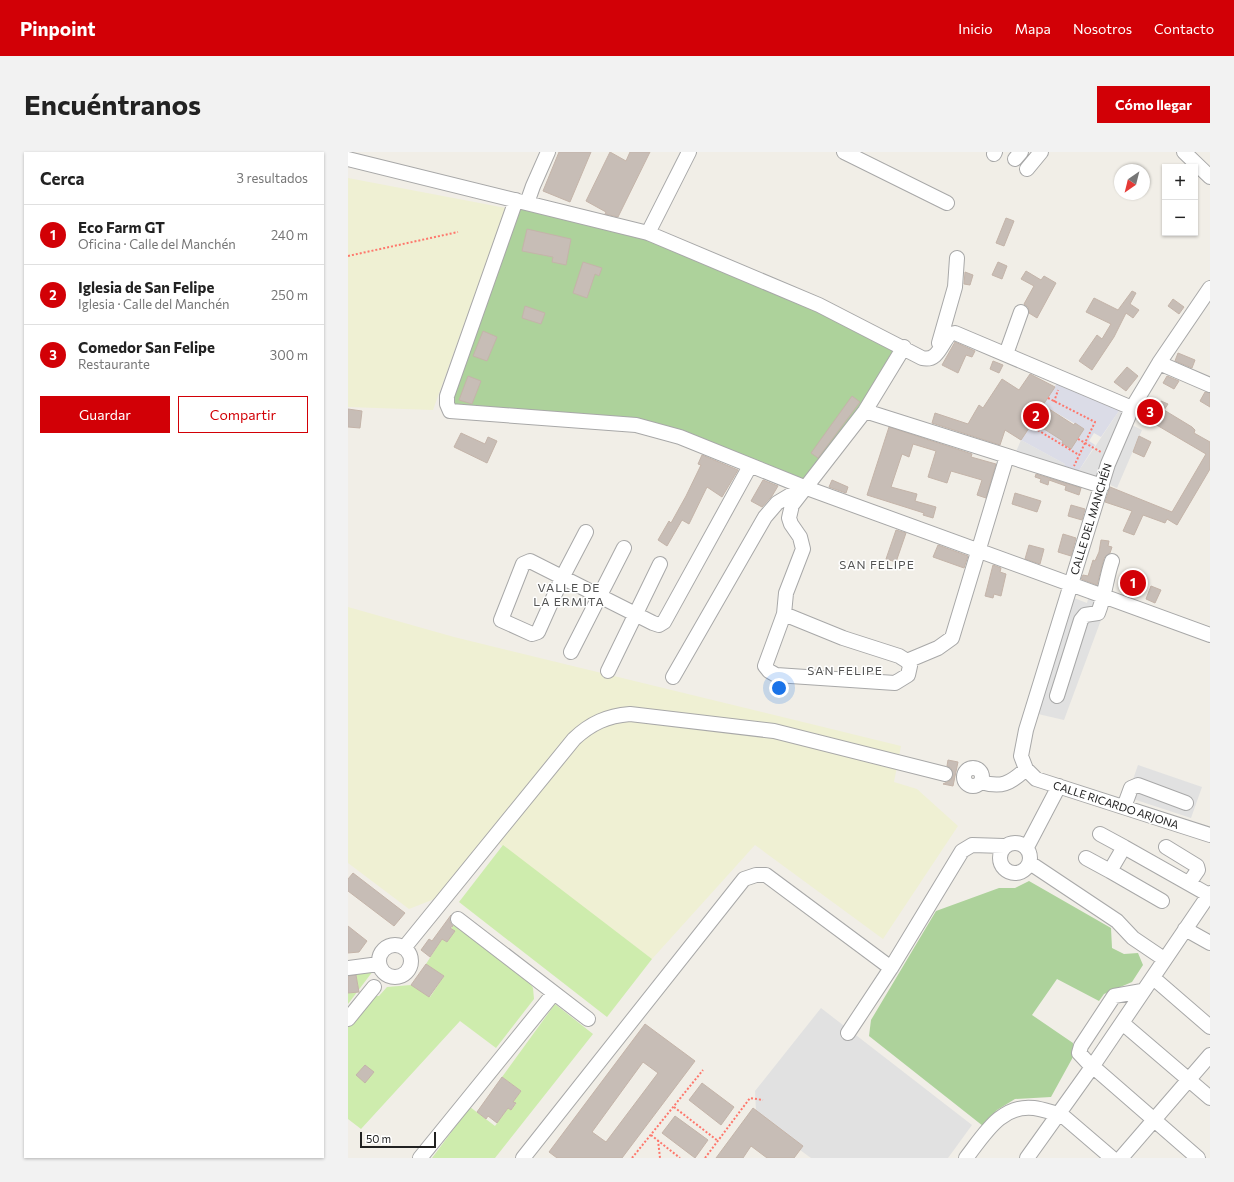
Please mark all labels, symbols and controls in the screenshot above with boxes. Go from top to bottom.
text: Pinpoint [20,17,96,40]
text: Inicio [958,20,993,37]
text: Mapa [1015,20,1051,37]
text: Nosotros [1073,20,1132,37]
text: Contacto [1154,20,1214,37]
button: Cómo llegar [1097,86,1210,123]
text: Encuéntranos [24,87,201,121]
north arrow [1114,164,1150,200]
map controls [1162,164,1198,236]
button: + [1162,164,1198,200]
text: Cerca [40,168,85,189]
text: 3 resultados [237,170,308,186]
button: − [1162,200,1198,236]
text: Eco Farm GT [78,218,165,236]
text: 1 [50,227,56,243]
text: 240 m [271,227,308,243]
text: Oficina · Calle del Manchén [78,236,236,252]
text: Iglesia de San Felipe [78,278,214,296]
text: 2 [49,287,57,303]
text: 250 m [271,287,308,303]
text: Iglesia · Calle del Manchén [78,296,230,312]
text: Comedor San Felipe [78,338,215,356]
text: 3 [49,347,57,363]
text: 300 m [270,347,308,363]
text: Restaurante [78,356,150,372]
button: Guardar [40,396,170,433]
button: Compartir [178,396,308,433]
pin: 3 [1137,397,1163,427]
pin: 2 [1023,401,1049,431]
street label: CALLE DEL MANCHÉN [1066,461,1114,576]
district label: SAN FELIPE [839,557,915,571]
pin: 1 [1120,568,1146,598]
district label: VALLE DE LA ERMITA [533,580,605,608]
district label: SAN FELIPE [807,663,883,677]
your location [769,678,789,698]
street label: CALLE RICARDO ARJONA [1051,778,1181,832]
scale bar [360,1130,436,1149]
text: 50 m [366,1132,391,1145]

